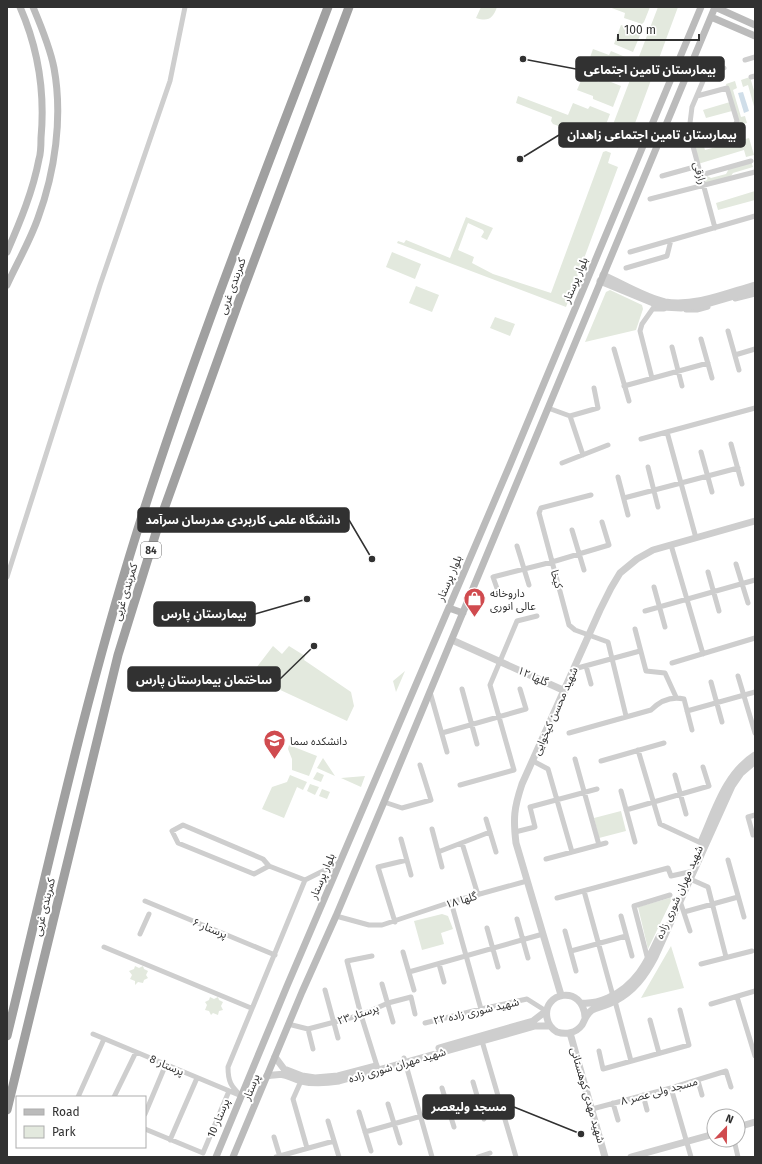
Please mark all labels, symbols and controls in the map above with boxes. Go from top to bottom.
scale bar [618,16,699,42]
text: 100 m [624,23,656,37]
callout: بیمارستان تامین اجتماعی [576,57,724,81]
text: بیمارستان تامین اجتماعی [584,63,716,77]
callout: بیمارستان تامین اجتماعی زاهدان [559,123,745,147]
text: بیمارستان تامین اجتماعی زاهدان [567,128,737,142]
street label: رازقی [690,160,709,186]
street label: بلوار پرستار [560,255,592,306]
street label: کمربندی غربی [216,256,249,316]
callout: دانشگاه علمی کاربردی مدرسان سرآمد [138,508,349,532]
text: دانشگاه علمی کاربردی مدرسان سرآمد [145,513,341,527]
road number: 84 [141,542,161,558]
street label: بلوار پرستار [434,553,466,604]
street label: کمربندی غربی [111,561,141,622]
street label: کیخا [548,568,565,590]
shop icon: داروخانه عالی انوری [461,586,487,619]
place label: داروخانه عالی انوری [490,587,536,613]
callout: بیمارستان پارس [154,602,255,626]
text: بیمارستان پارس [161,607,247,623]
street label: گلها ۱۲ [515,664,551,689]
street label: شهید محسن کیخوایی [530,665,581,757]
callout: ساختمان بیمارستان پارس [128,667,280,691]
text: ساختمان بیمارستان پارس [136,673,272,689]
school or university icon: دانشکده سما [262,728,288,761]
place label: دانشکده سما [290,735,347,748]
street label: شهید مهران شوری زاده [653,843,706,941]
street label: بلوار پرستار [307,851,339,902]
street label: کمربندی غربی [31,876,58,938]
street label: گلها ۱۸ [444,889,479,911]
street label: پرستار ۶ [190,916,229,942]
street label: شهید شوری زاده ۲۲ [432,995,521,1028]
street label: پرستار ۲۳ [336,1001,381,1029]
street label: شهید مهران شوری زاده [347,1045,448,1086]
street label: شهید مهدی کوهستانی [568,1046,608,1145]
street label: پرستار 8 [147,1052,186,1080]
street label: پرستار [240,1072,264,1104]
street label: مسجد ولی عصر ۸ [619,1075,699,1108]
callout: مسجد ولیعصر [423,1095,514,1119]
legend [16,1096,146,1148]
street label: پرستار 10 [204,1097,233,1140]
text: مسجد ولیعصر [430,1100,507,1114]
text: Road [52,1105,80,1119]
north arrow [706,1108,746,1148]
text: N [724,1112,735,1127]
text: Park [52,1125,76,1139]

